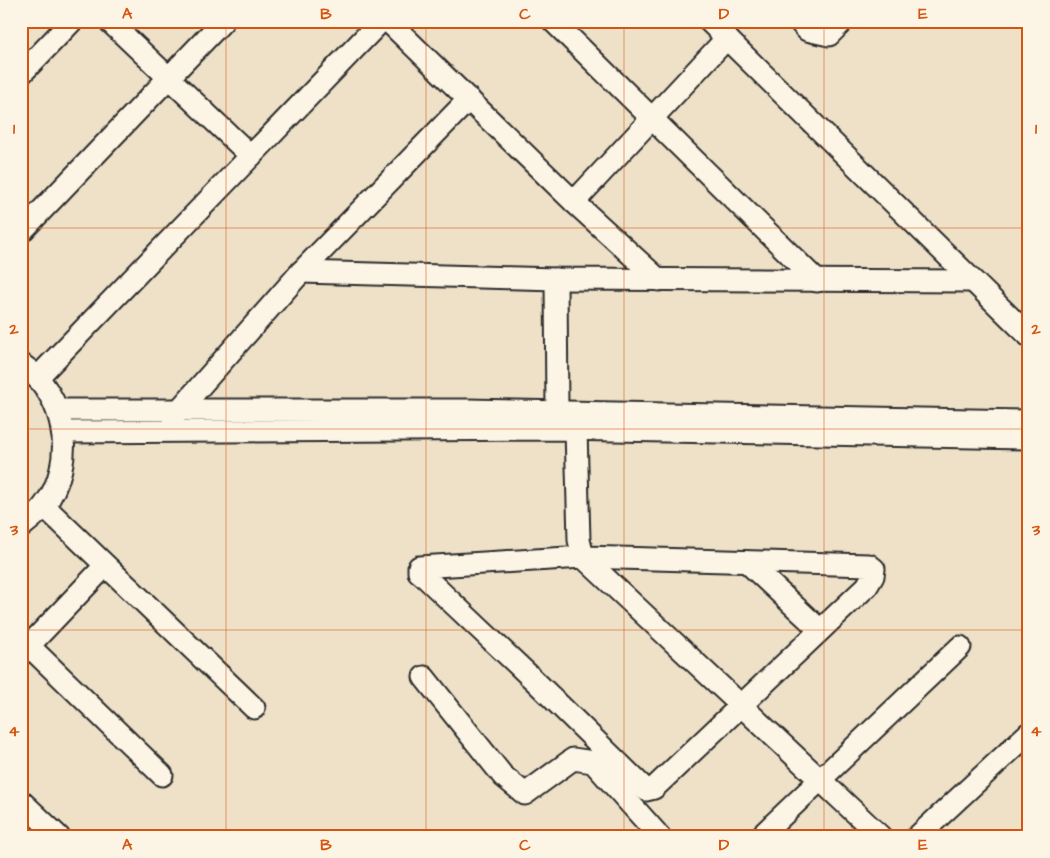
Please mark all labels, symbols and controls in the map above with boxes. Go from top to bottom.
text: A [122,3,133,25]
text: B [320,3,332,25]
text: C [519,3,531,25]
text: D [719,3,730,25]
text: E [918,3,928,25]
text: 1 [13,118,16,140]
text: 1 [1035,118,1038,140]
text: 2 [8,318,19,340]
text: 2 [1030,318,1041,340]
text: 3 [9,519,19,541]
text: 3 [1031,519,1041,541]
text: 4 [9,720,20,742]
text: 4 [1031,720,1042,742]
text: A [122,834,133,856]
text: B [320,834,332,856]
text: C [519,834,531,856]
text: D [719,834,730,856]
text: E [918,834,928,856]

